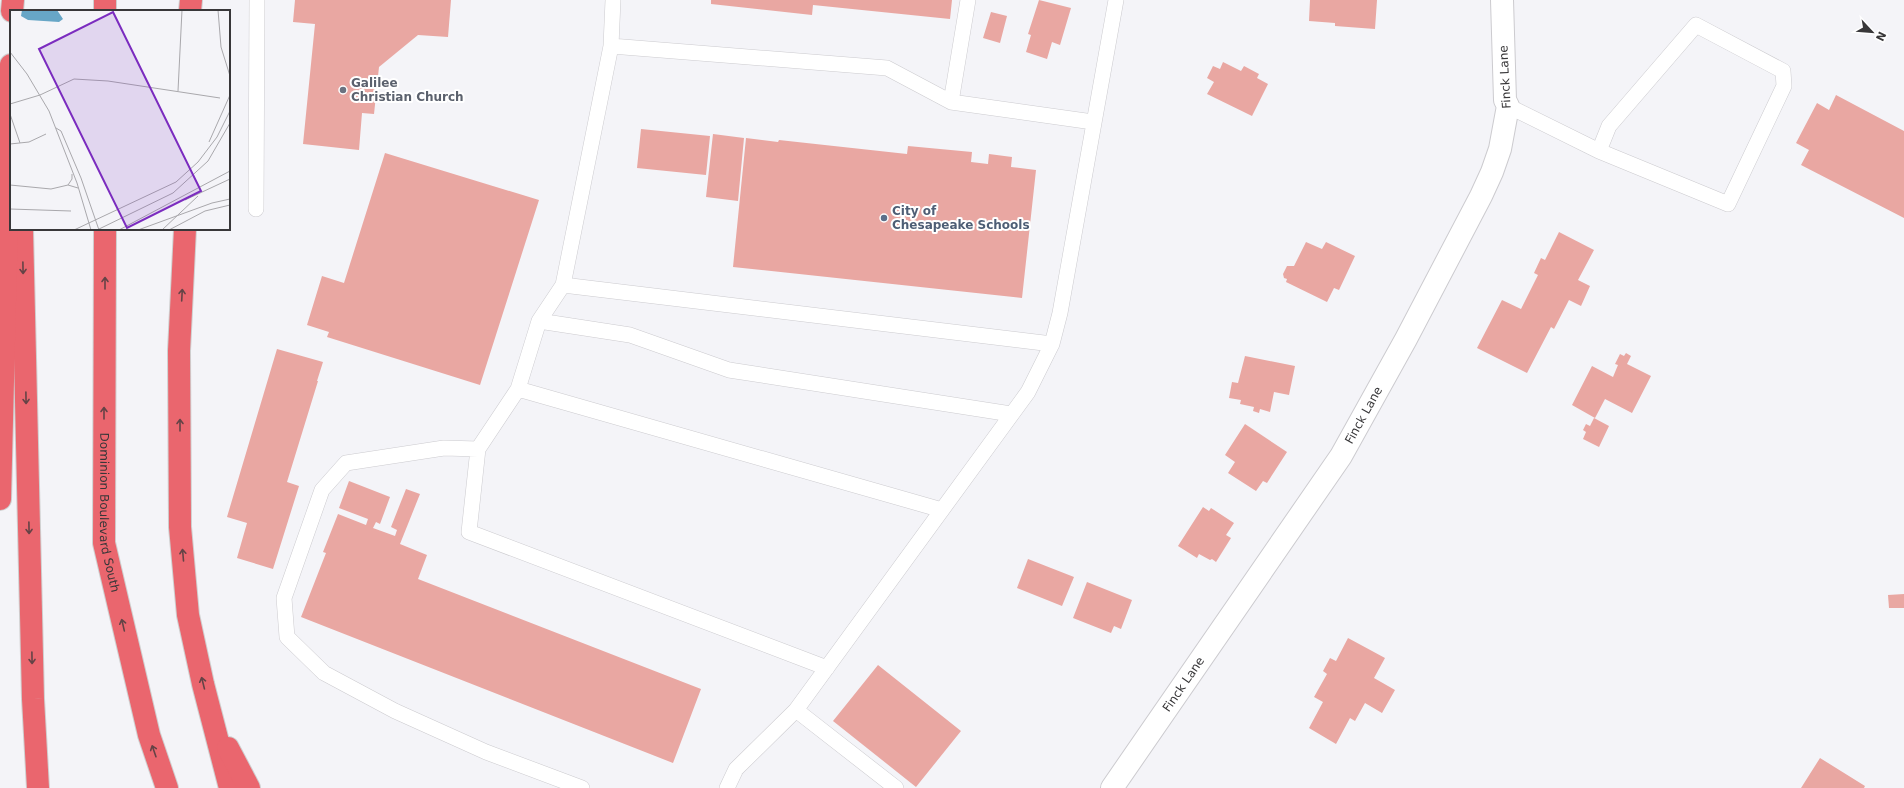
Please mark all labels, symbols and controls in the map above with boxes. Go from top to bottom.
inset map [10,10,230,230]
north arrow [1852,12,1892,52]
text: N [1873,29,1888,43]
street label: Finck Lane [1496,45,1514,109]
place label: Galilee Christian Church [351,76,464,104]
marker: Galilee Christian Church [338,85,348,95]
place label: City of Chesapeake Schools [892,204,1030,232]
marker: City of Chesapeake Schools [879,213,889,223]
one-way arrow [19,261,27,274]
one-way arrow [101,277,109,290]
one-way arrow [178,289,185,302]
street label: Finck Lane [1342,384,1385,446]
one-way arrow [22,391,30,404]
one-way arrow [100,407,108,420]
one-way arrow [176,419,184,432]
street label: Dominion Boulevard South [97,433,122,594]
one-way arrow [25,521,33,534]
one-way arrow [179,549,186,562]
one-way arrow [119,619,127,632]
one-way arrow [28,651,36,664]
street label: Finck Lane [1160,654,1207,714]
one-way arrow [199,677,206,690]
one-way arrow [150,745,158,757]

